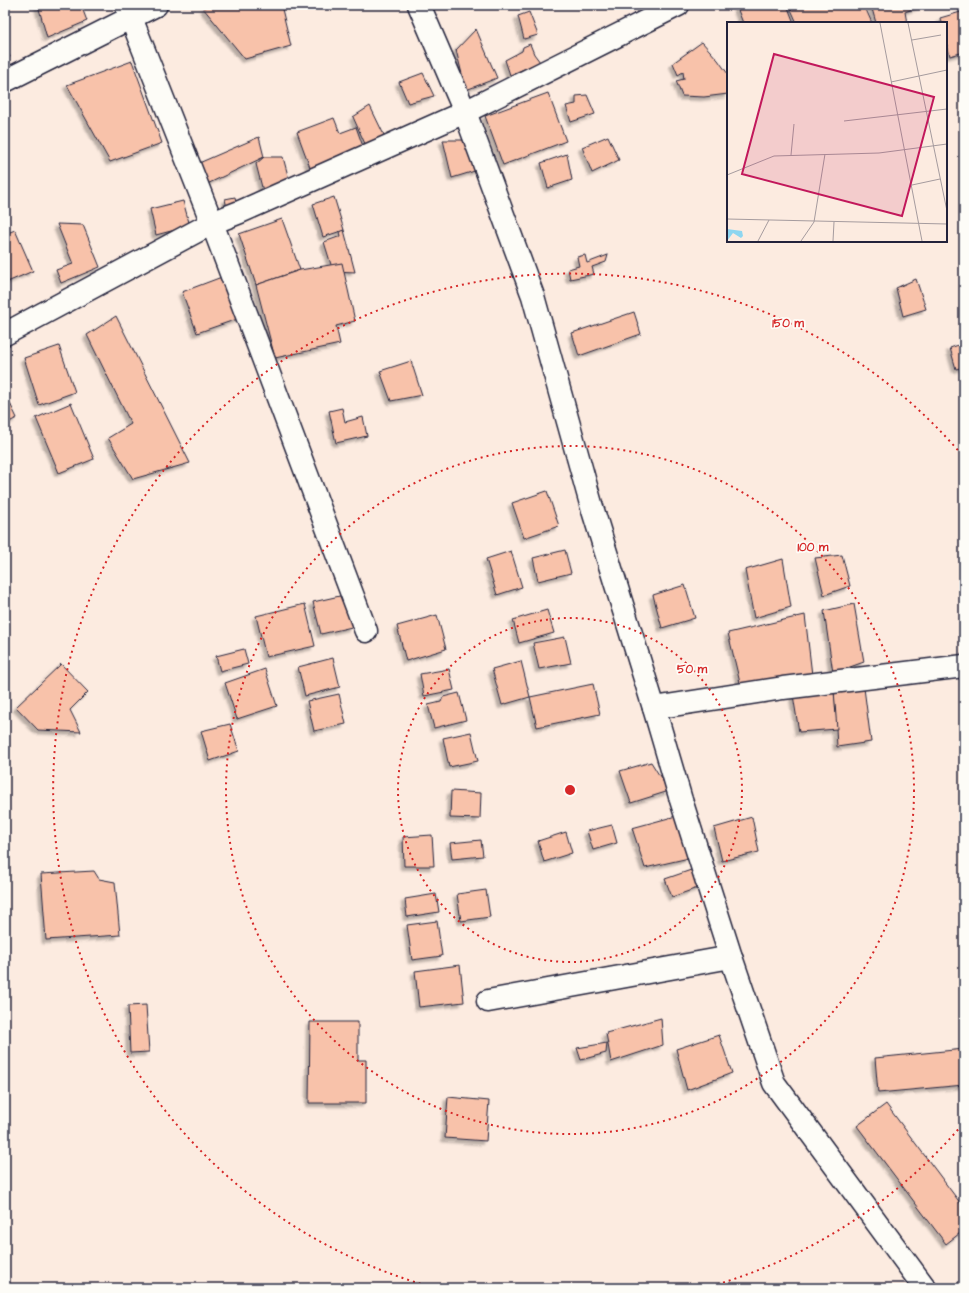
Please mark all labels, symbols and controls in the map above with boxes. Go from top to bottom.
inset map [727,22,947,242]
text: 150 m [772,315,805,332]
text: 100 m [798,539,829,556]
text: 50 m [677,661,708,678]
centre of rings [563,783,577,797]

